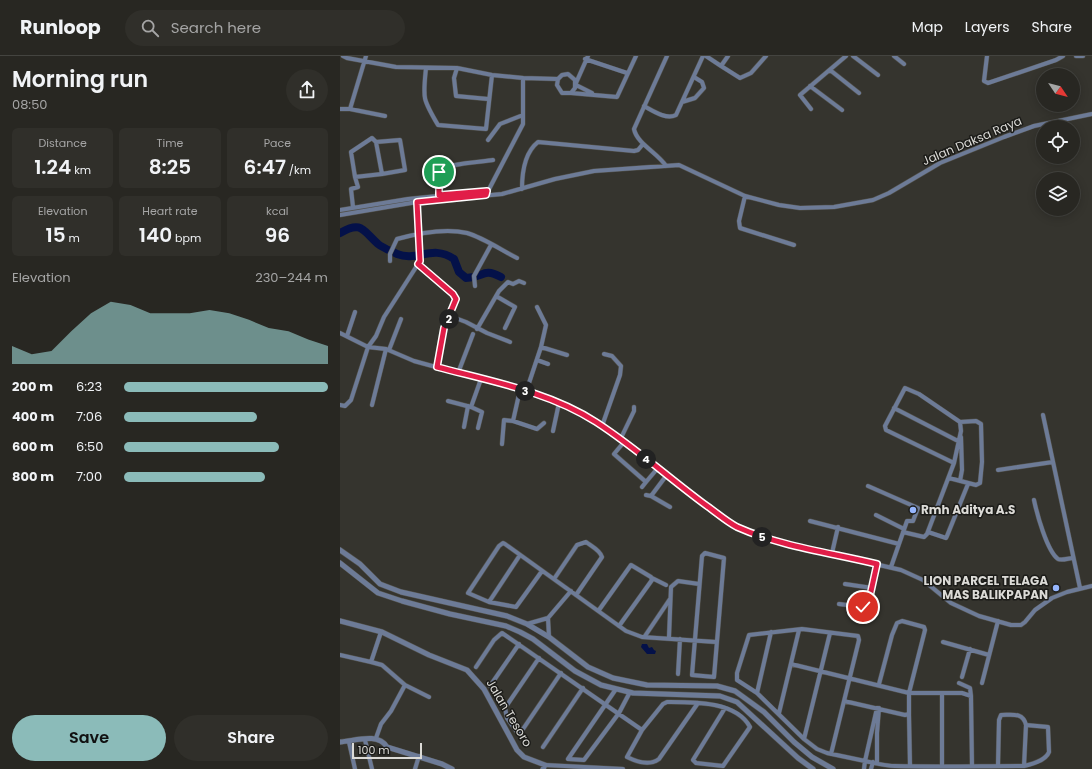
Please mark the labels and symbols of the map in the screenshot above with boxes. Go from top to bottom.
north arrow [1036,68,1080,112]
street label: Jalan Daksa Raya [919,112,1024,169]
pin [422,155,456,189]
pin: 2 [439,309,459,329]
pin: 3 [515,381,535,401]
pin: 4 [636,449,656,469]
place label: Rmh Aditya A.S [921,501,1015,518]
marker: Rmh Aditya A.S [908,505,918,515]
pin: 5 [752,527,772,547]
place label: LION PARCEL TELAGA MAS BALIKPAPAN [924,572,1048,603]
marker: LION PARCEL TELAGA MAS BALIKPAPAN [1051,583,1061,593]
pin [846,590,880,624]
street label: Jalan Tesoro [482,676,537,750]
scale bar [352,741,422,760]

